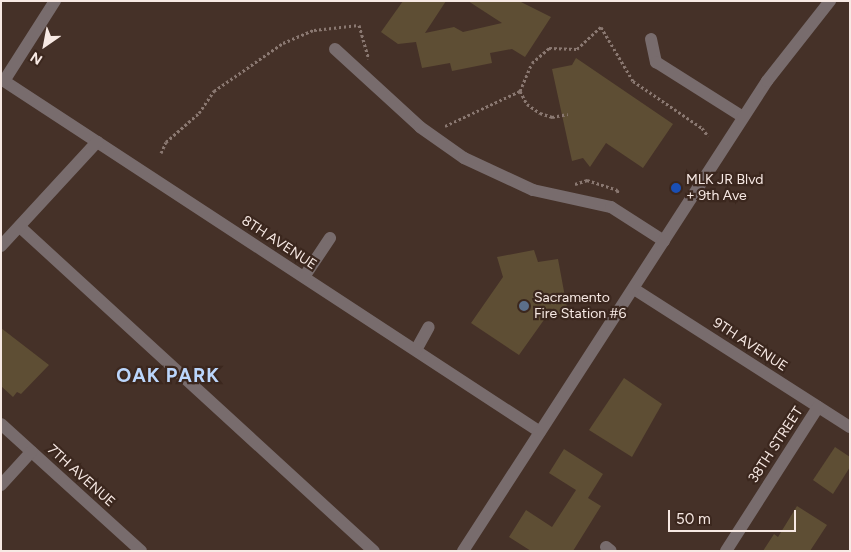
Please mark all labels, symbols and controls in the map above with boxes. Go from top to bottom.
north arrow [20,20,70,70]
text: N [27,48,46,68]
place label: MLK JR Blvd + 9th Ave [686,172,764,204]
marker: MLK JR Blvd + 9th Ave [670,182,682,194]
street label: 8TH AVENUE [238,212,320,274]
place label: Sacramento Fire Station #6 [534,290,626,322]
marker: Sacramento Fire Station #6 [518,300,530,312]
street label: 9TH AVENUE [710,315,790,375]
district label: OAK PARK [115,365,221,387]
street label: 38TH STREET [745,404,807,486]
street label: 7TH AVENUE [44,441,118,511]
scale bar [671,500,798,532]
text: 50 m [676,510,711,528]

